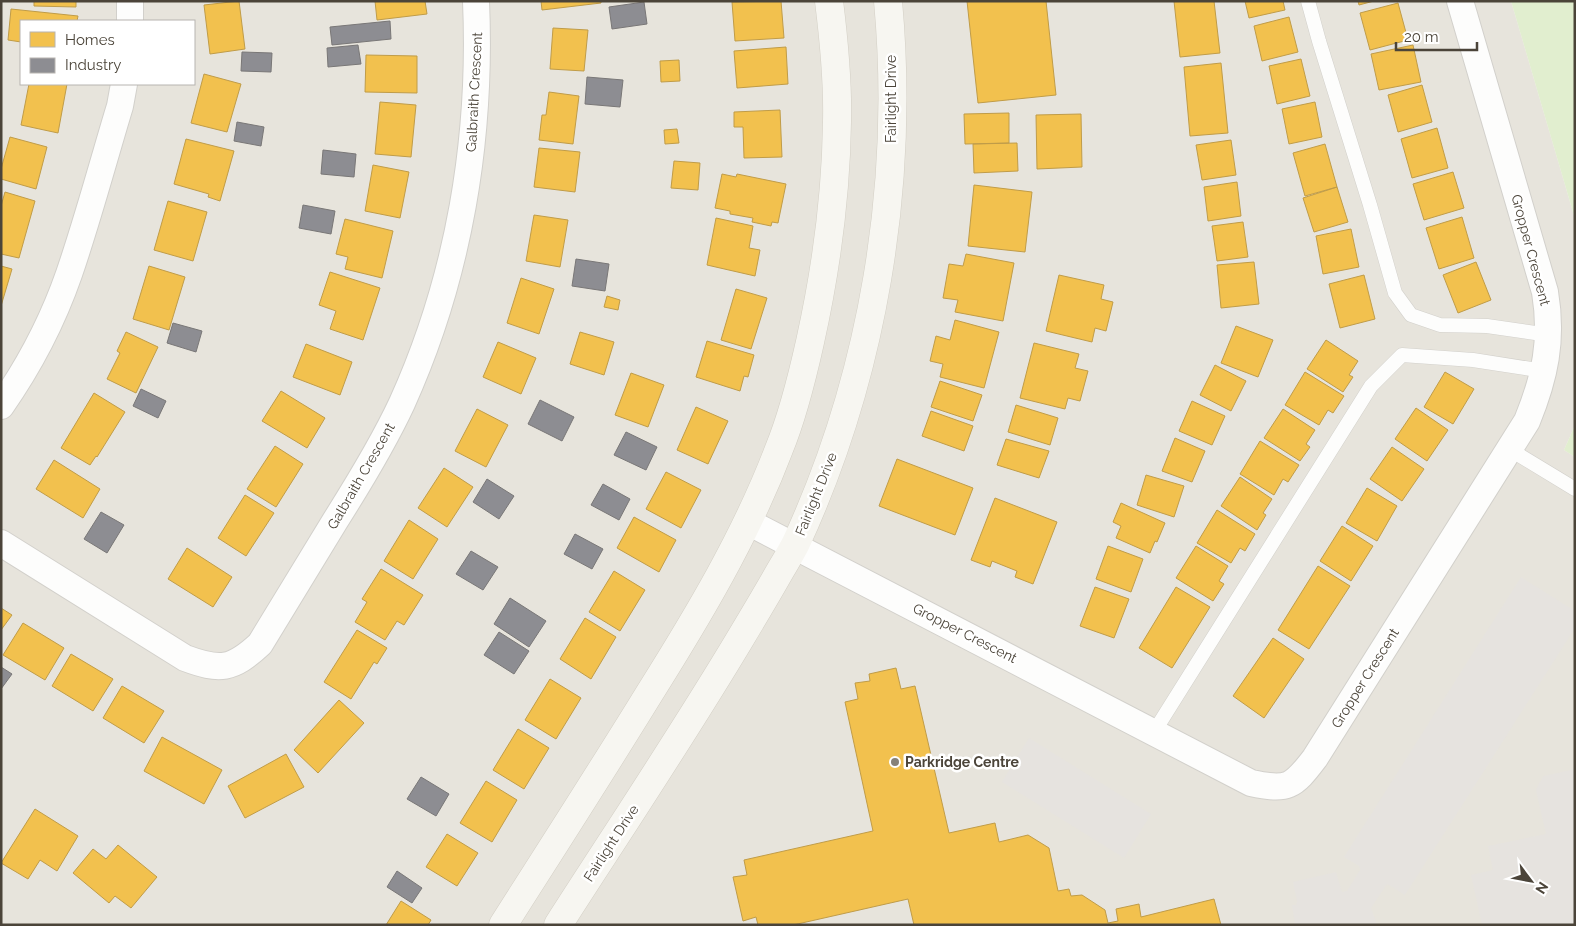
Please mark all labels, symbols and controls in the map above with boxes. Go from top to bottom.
legend [20,20,195,85]
scale bar [1396,20,1477,52]
text: 20 m [1404,28,1439,46]
text: Homes [65,31,115,49]
street label: Galbraith Crescent [463,31,485,152]
street label: Fairlight Drive [883,55,899,143]
text: Industry [65,56,121,74]
street label: Gropper Crescent [1508,193,1554,308]
street label: Galbraith Crescent [324,420,398,532]
street label: Fairlight Drive [792,450,840,538]
street label: Gropper Crescent [910,600,1020,666]
street label: Gropper Crescent [1328,625,1402,731]
place label: Parkridge Centre [905,754,1020,770]
marker: Parkridge Centre [889,756,901,768]
street label: Fairlight Drive [580,802,642,884]
north arrow [1506,856,1556,906]
text: N [1532,879,1552,897]

